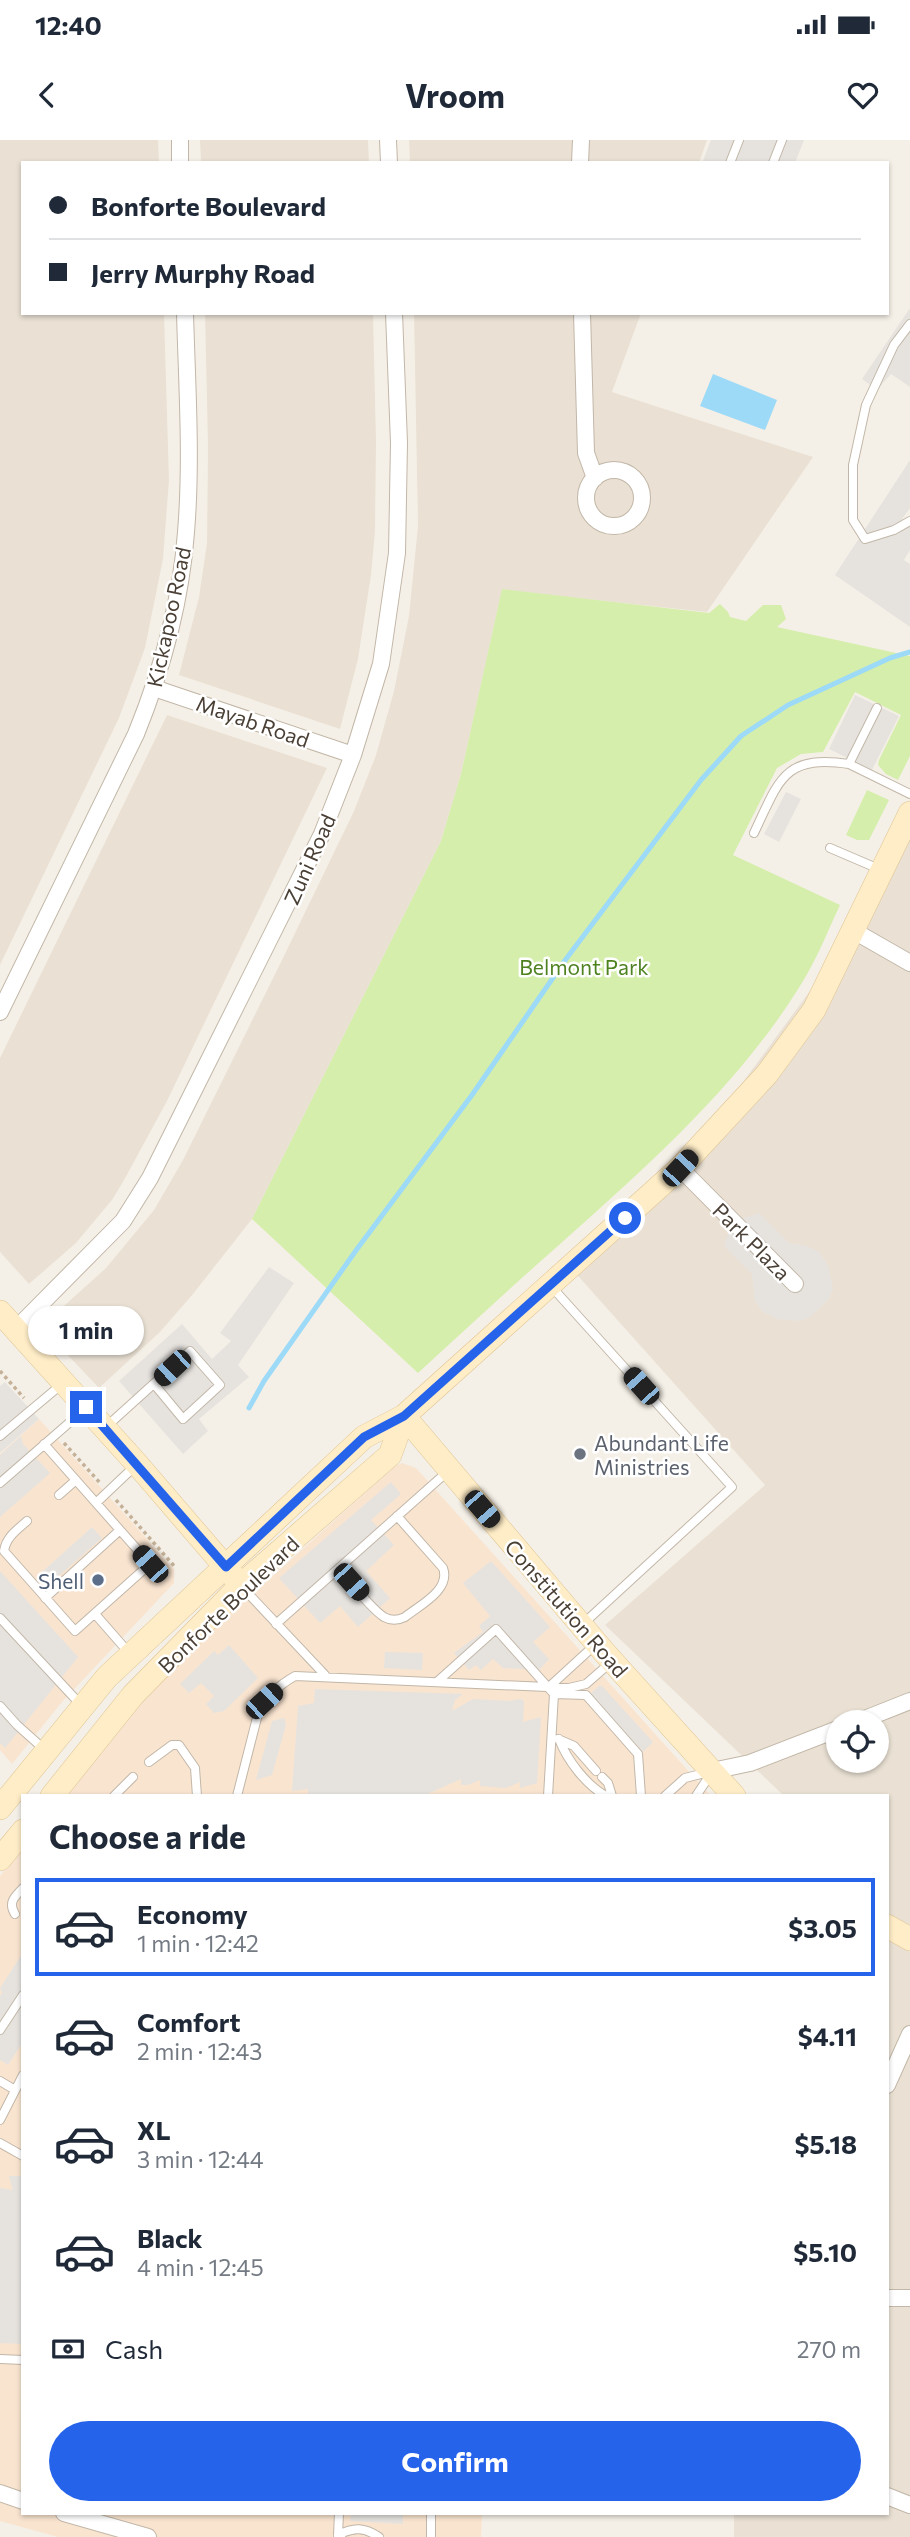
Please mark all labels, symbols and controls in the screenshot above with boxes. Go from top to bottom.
text: 12:40 [35,9,102,40]
text: Vroom [405,75,505,115]
icon: back [28,76,66,114]
icon: heart [844,76,882,114]
text: Bonforte Boulevard [91,190,326,221]
text: Jerry Murphy Road [91,257,315,288]
street label: Kickapoo Road [141,545,195,689]
street label: Mayab Road [193,690,313,752]
street label: Zuni Road [278,810,340,908]
park label: Belmont Park [519,954,649,979]
car [658,1145,703,1191]
street label: Park Plaza [708,1197,796,1285]
route start [609,1202,641,1234]
callout: 1 min [28,1306,144,1354]
text: 1 min [59,1316,113,1344]
car [150,1346,195,1390]
car [620,1363,663,1409]
route end [70,1391,102,1423]
place label: Abundant Life Ministries [594,1430,729,1479]
marker: Abundant Life Ministries [572,1446,588,1462]
car [461,1486,504,1532]
street label: Bonforte Boulevard [152,1530,304,1678]
street label: Constitution Road [500,1534,634,1682]
car [129,1541,172,1587]
car [330,1559,373,1605]
place label: Shell [38,1568,84,1593]
marker: Shell [90,1572,106,1588]
car [242,1679,287,1723]
map controls [826,1710,889,1773]
button: locate [826,1710,889,1773]
text: Choose a ride [49,1816,246,1856]
icon: car [53,1896,116,1959]
text: Economy [137,1898,248,1929]
text: $3.05 [788,1912,857,1943]
text: 1 min · 12:42 [137,1929,259,1957]
icon: car [53,2004,116,2067]
text: Comfort [137,2006,240,2037]
text: $4.11 [798,2020,857,2051]
text: 2 min · 12:43 [137,2037,263,2065]
icon: car [53,2112,116,2175]
text: XL [137,2114,171,2145]
text: $5.18 [794,2128,857,2159]
text: 3 min · 12:44 [137,2145,264,2173]
icon: car [53,2220,116,2283]
text: Black [137,2222,203,2253]
text: $5.10 [793,2236,857,2267]
text: 4 min · 12:45 [137,2253,264,2281]
icon: cash [49,2330,87,2368]
text: Cash [105,2333,163,2364]
text: 270 m [797,2335,861,2363]
button: Confirm [49,2421,861,2501]

